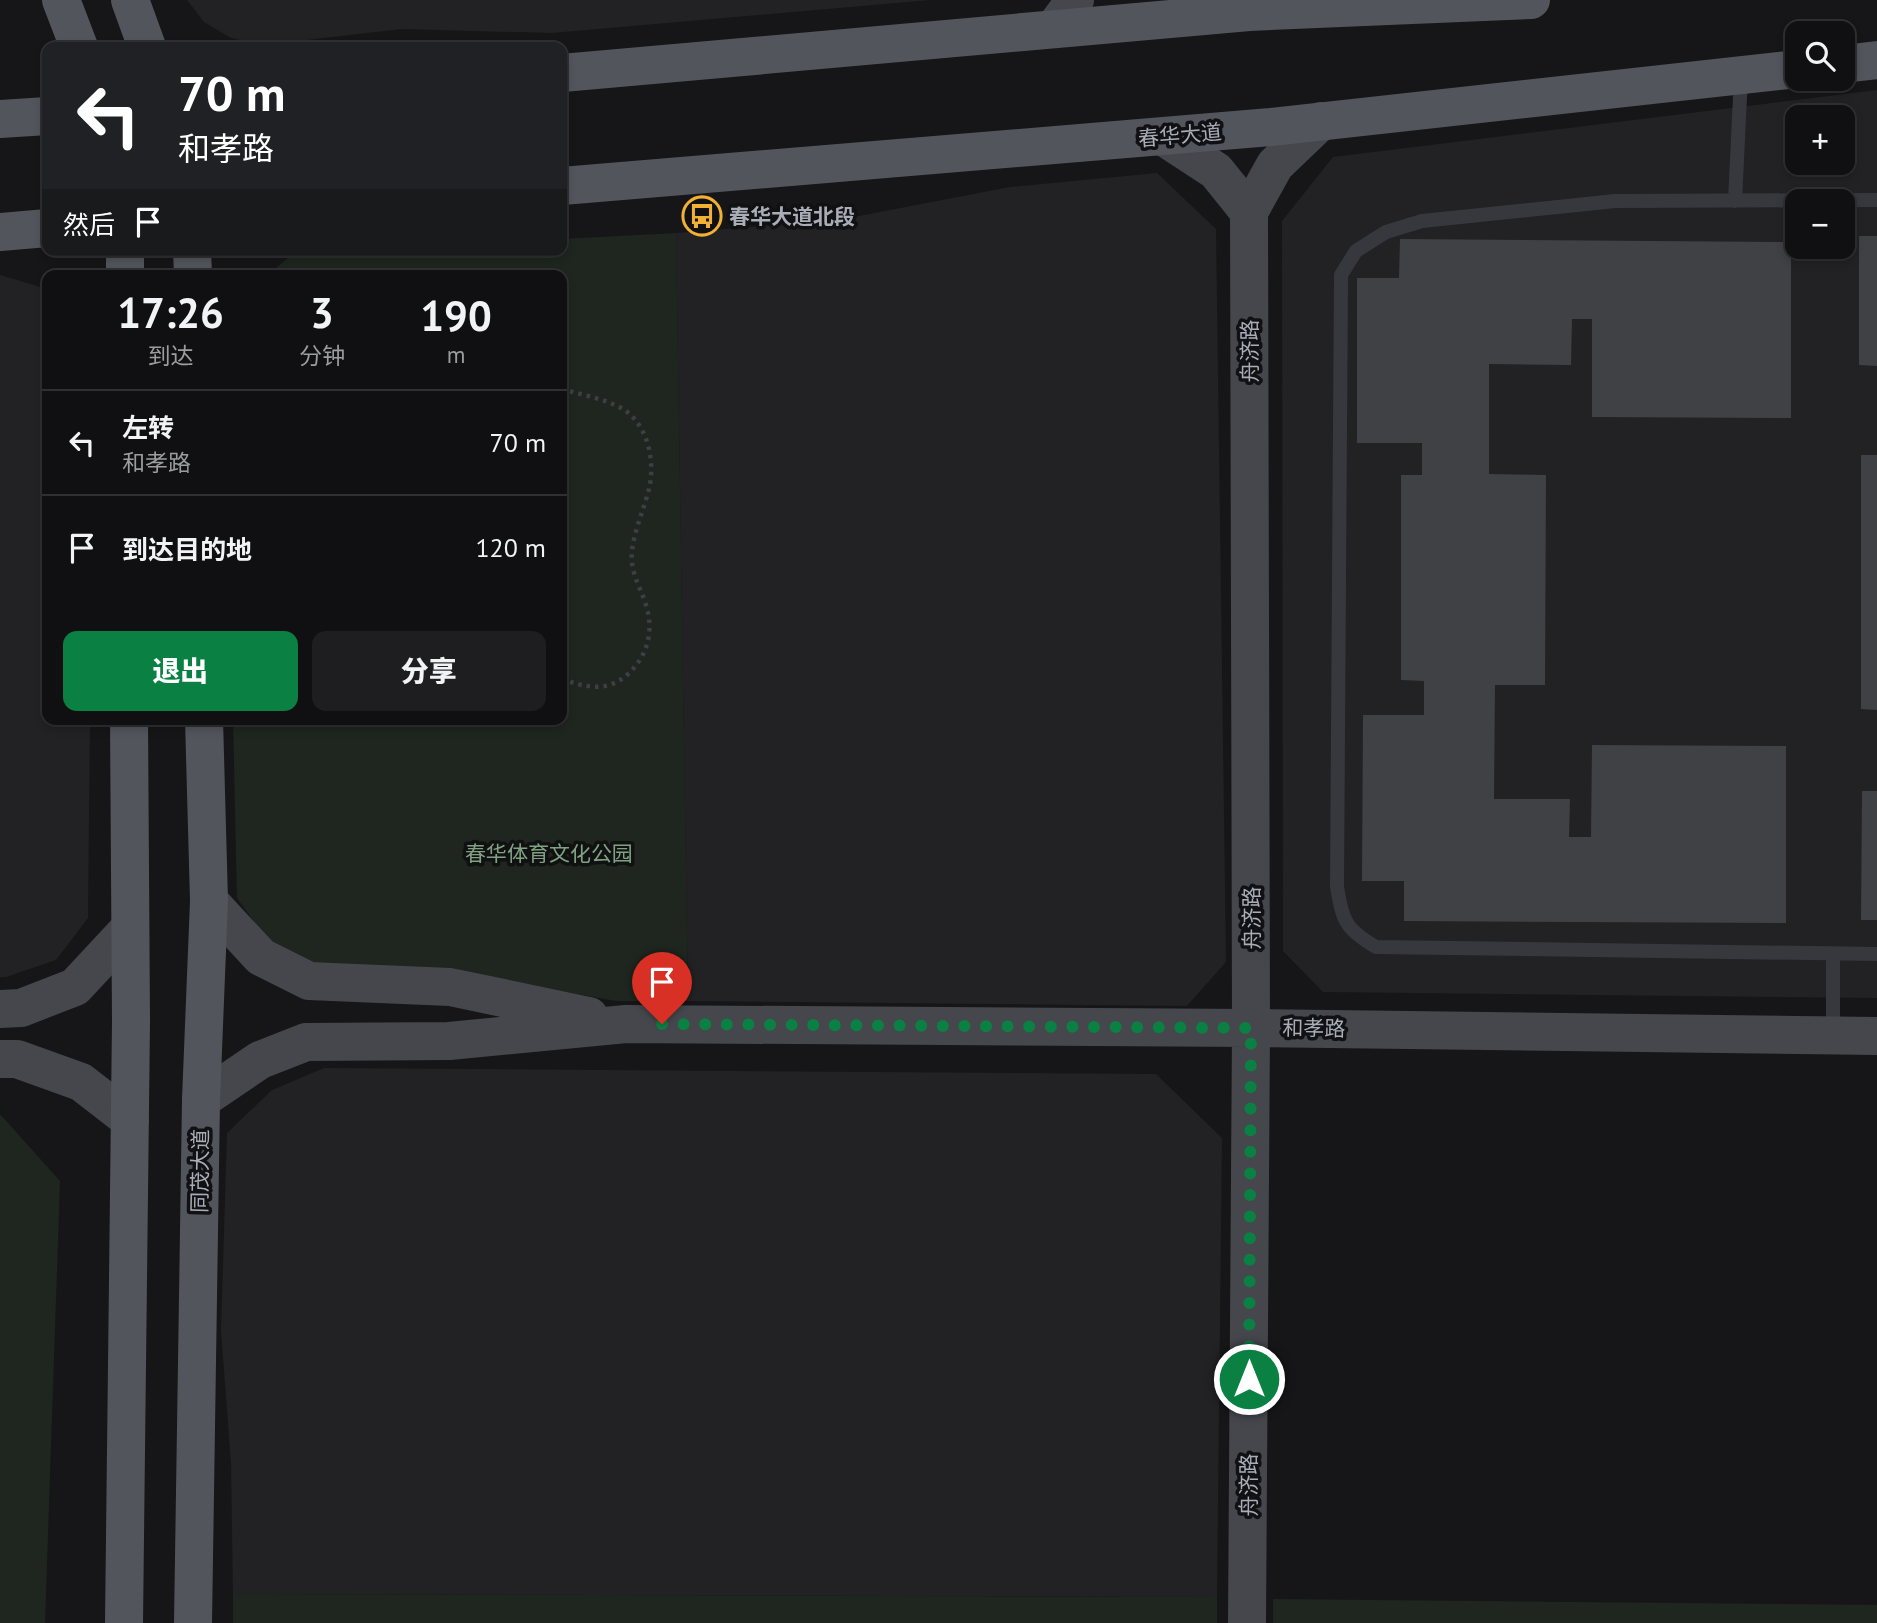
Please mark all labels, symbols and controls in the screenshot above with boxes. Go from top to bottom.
map controls [1785,21,1855,259]
button: search [1785,21,1855,91]
text: 70 m [178,61,285,125]
icon: left [63,70,154,161]
button: + [1785,105,1855,175]
street label: 春华大道 [1137,118,1223,152]
text: 和孝路 [178,127,274,169]
button: − [1785,189,1855,259]
bus stop icon: 春华大道北段 [681,195,723,237]
icon: arrive [129,203,167,241]
place label: 春华大道北段 [729,203,855,230]
text: 然后 [63,208,115,241]
text: 17:26 [117,285,224,340]
text: 3 [310,285,334,340]
text: 190 [420,288,492,343]
street label: 舟济路 [1236,320,1263,383]
text: m [447,340,465,369]
text: 到达 [148,341,194,370]
text: 分钟 [299,341,345,370]
text: 左转 [122,411,174,444]
icon: left [63,424,101,462]
text: 70 m [490,426,546,459]
text: 和孝路 [122,448,191,477]
icon: arrive [63,529,101,567]
text: 120 m [475,531,546,564]
text: 到达目的地 [122,533,252,566]
button: 退出 [63,631,298,711]
button: 分享 [312,631,546,711]
park label: 春华体育文化公园 [465,840,633,867]
street label: 舟济路 [1238,887,1265,950]
pin [632,952,692,1024]
icon: arrive [643,963,681,1001]
street label: 和孝路 [1282,1014,1346,1042]
street label: 同茂大道 [186,1129,214,1213]
position arrow [1212,1342,1286,1416]
street label: 舟济路 [1235,1454,1262,1517]

